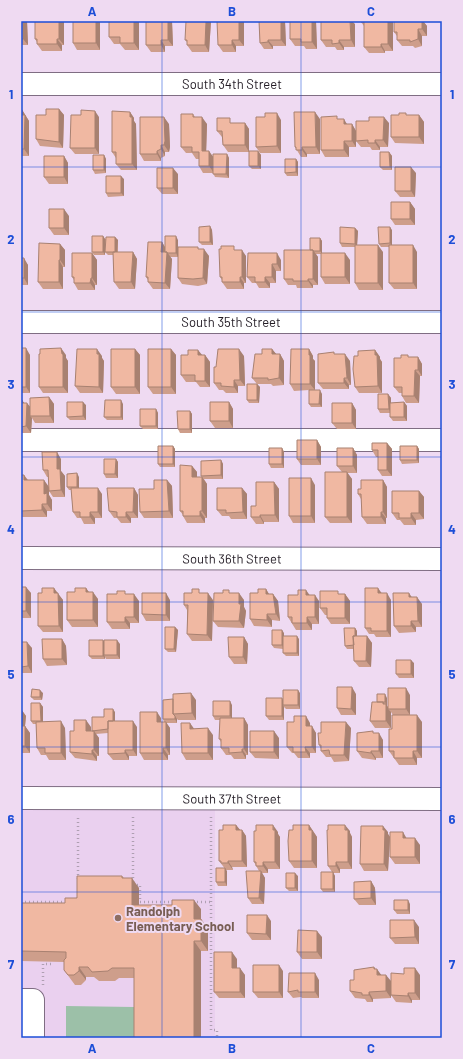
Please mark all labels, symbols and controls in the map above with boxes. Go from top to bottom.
text: A [88,3,97,19]
text: B [228,3,236,19]
text: C [367,3,375,19]
street label: South 34th Street [182,76,282,92]
text: 1 [9,86,13,102]
text: 1 [450,86,454,102]
text: 2 [7,231,15,247]
text: 2 [448,231,456,247]
street label: South 35th Street [181,314,281,330]
text: 3 [7,376,15,392]
text: 3 [448,376,456,392]
text: 4 [7,521,15,537]
text: 4 [448,521,456,537]
street label: South 36th Street [182,550,282,567]
text: 5 [7,666,15,682]
text: 5 [448,666,456,682]
street label: South 37th Street [183,790,281,807]
text: 6 [8,811,15,827]
text: 6 [449,811,456,827]
place label: Randolph Elementary School [126,903,234,934]
marker: Randolph Elementary School [113,913,123,923]
text: 7 [8,956,15,972]
text: 7 [449,956,456,972]
text: A [88,1040,97,1056]
text: B [228,1040,236,1056]
text: C [367,1040,375,1056]

